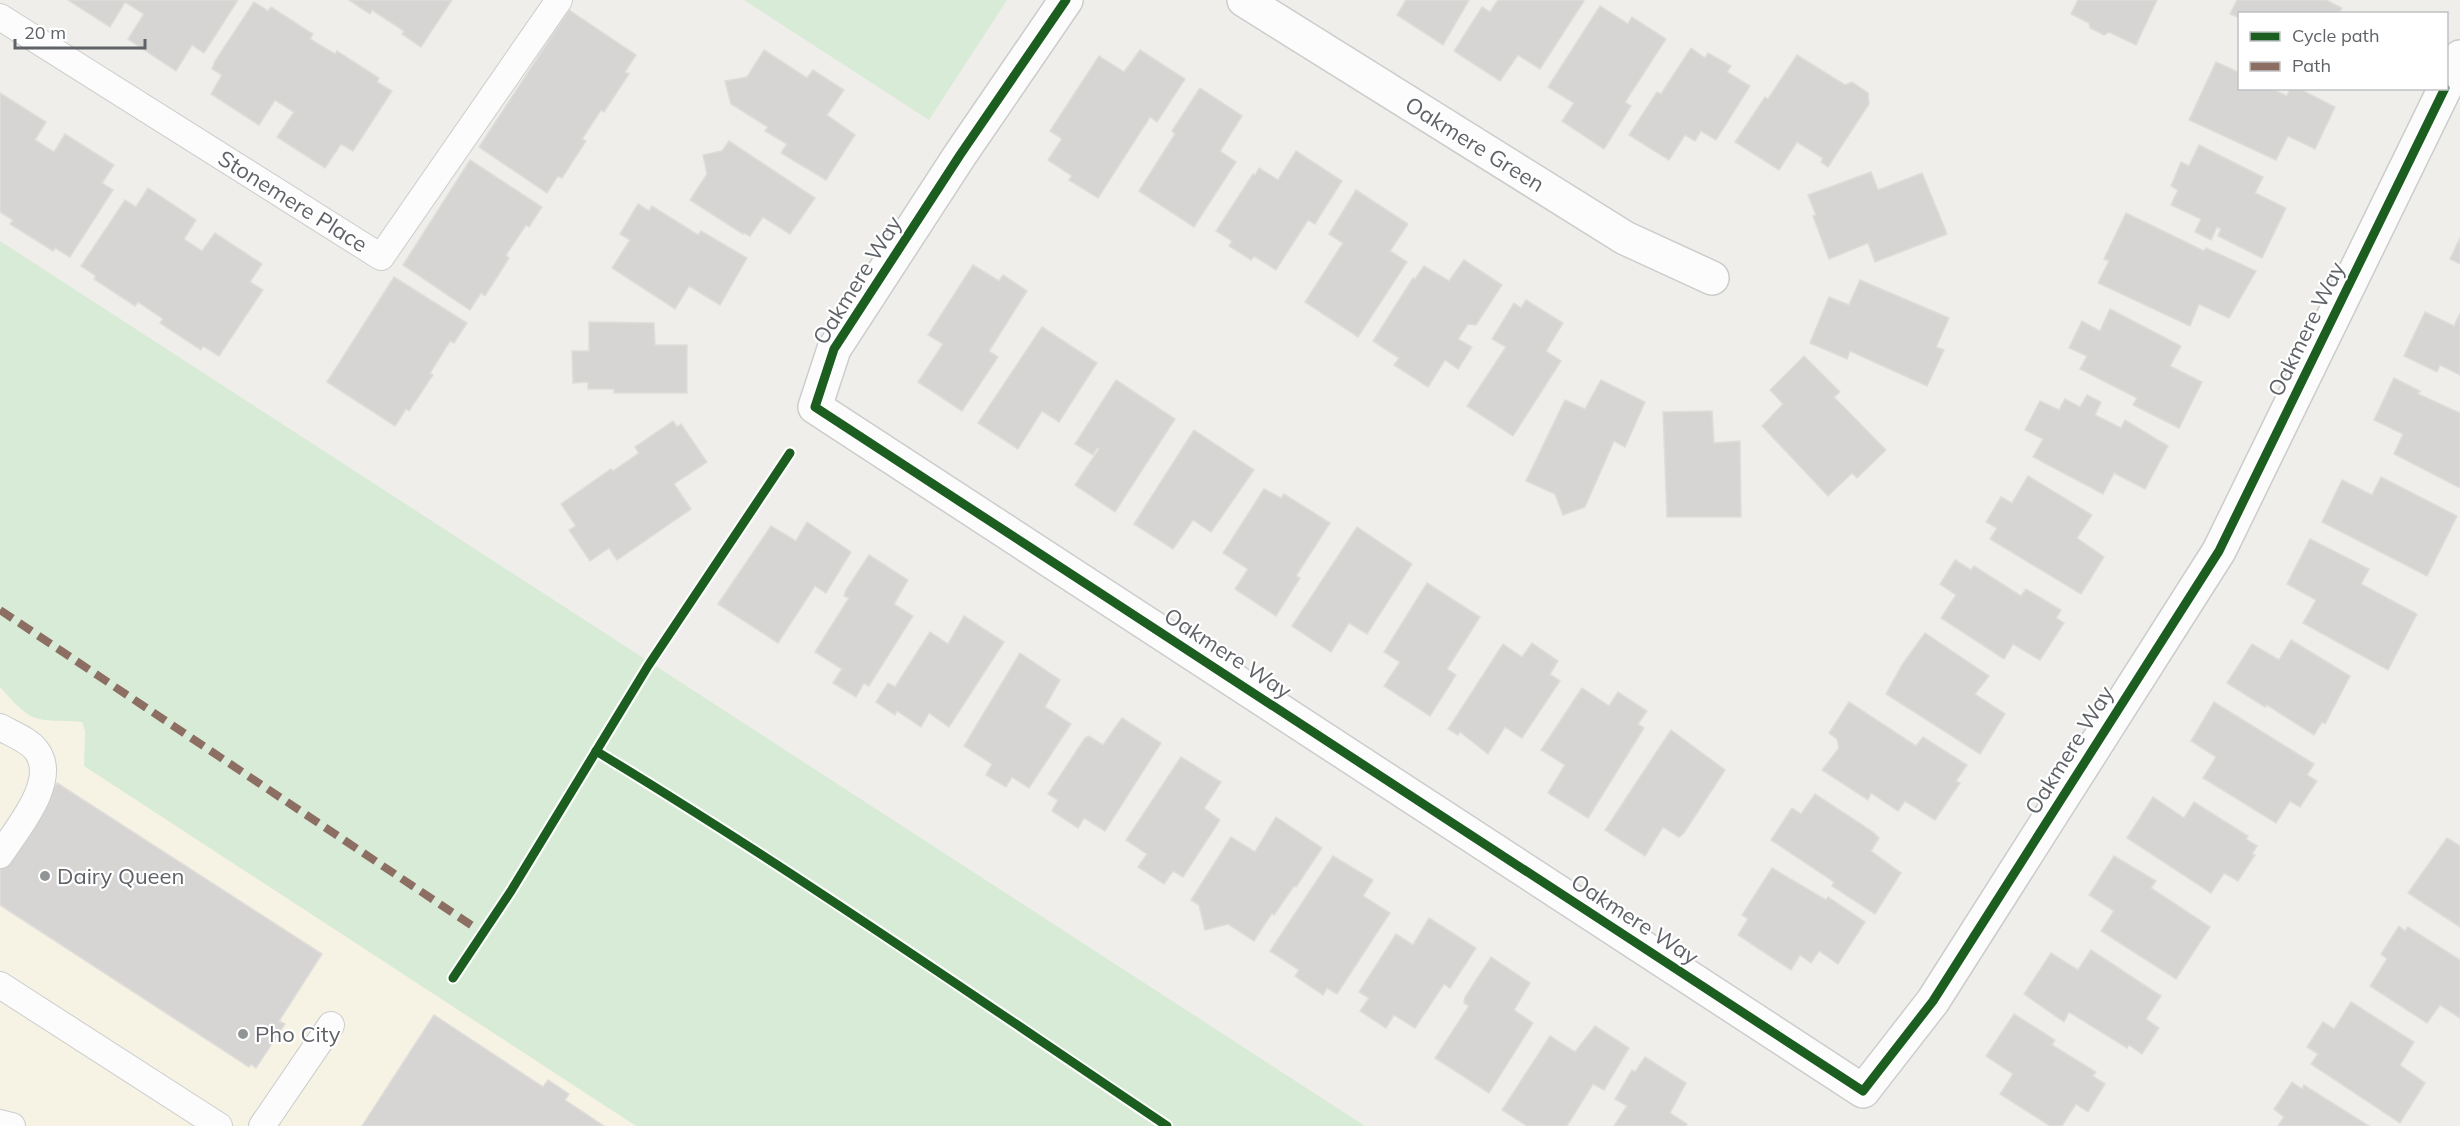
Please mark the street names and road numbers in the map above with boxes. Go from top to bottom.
street label: Oakmere Green [1400,90,1550,198]
street label: Stonemere Place [213,144,373,258]
street label: Oakmere Way [806,210,908,349]
street label: Oakmere Way [2261,257,2351,401]
street label: Oakmere Way [1159,601,1297,705]
street label: Oakmere Way [2018,680,2120,819]
street label: Oakmere Way [1566,867,1704,971]

